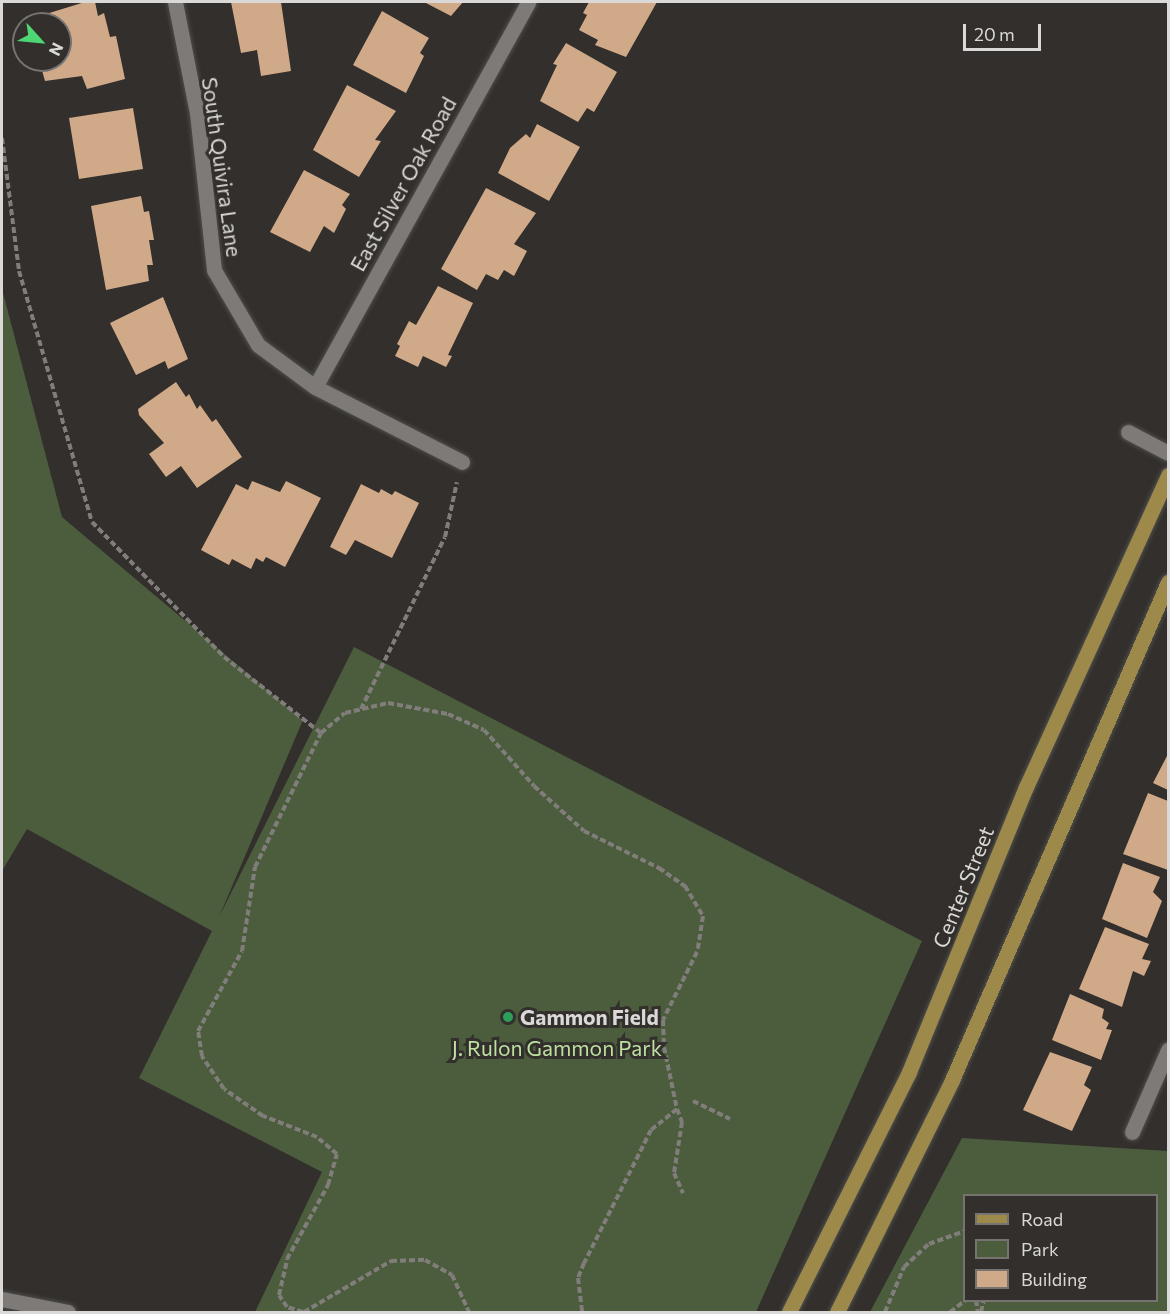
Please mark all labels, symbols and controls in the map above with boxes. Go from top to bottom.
north arrow [12,12,72,72]
scale bar [966,12,1044,50]
text: 20 m [974,23,1015,45]
text: N [46,40,68,59]
street label: South Quivira Lane [197,76,247,258]
street label: East Silver Oak Road [345,93,461,275]
street label: Center Street [927,823,999,951]
place label: Gammon Field [520,1004,659,1030]
marker: Gammon Field [501,1010,515,1024]
park label: J. Rulon Gammon Park [452,1035,662,1061]
legend [963,1194,1158,1302]
text: Road [1021,1208,1063,1230]
text: Park [1021,1238,1059,1260]
text: Building [1021,1268,1087,1290]

